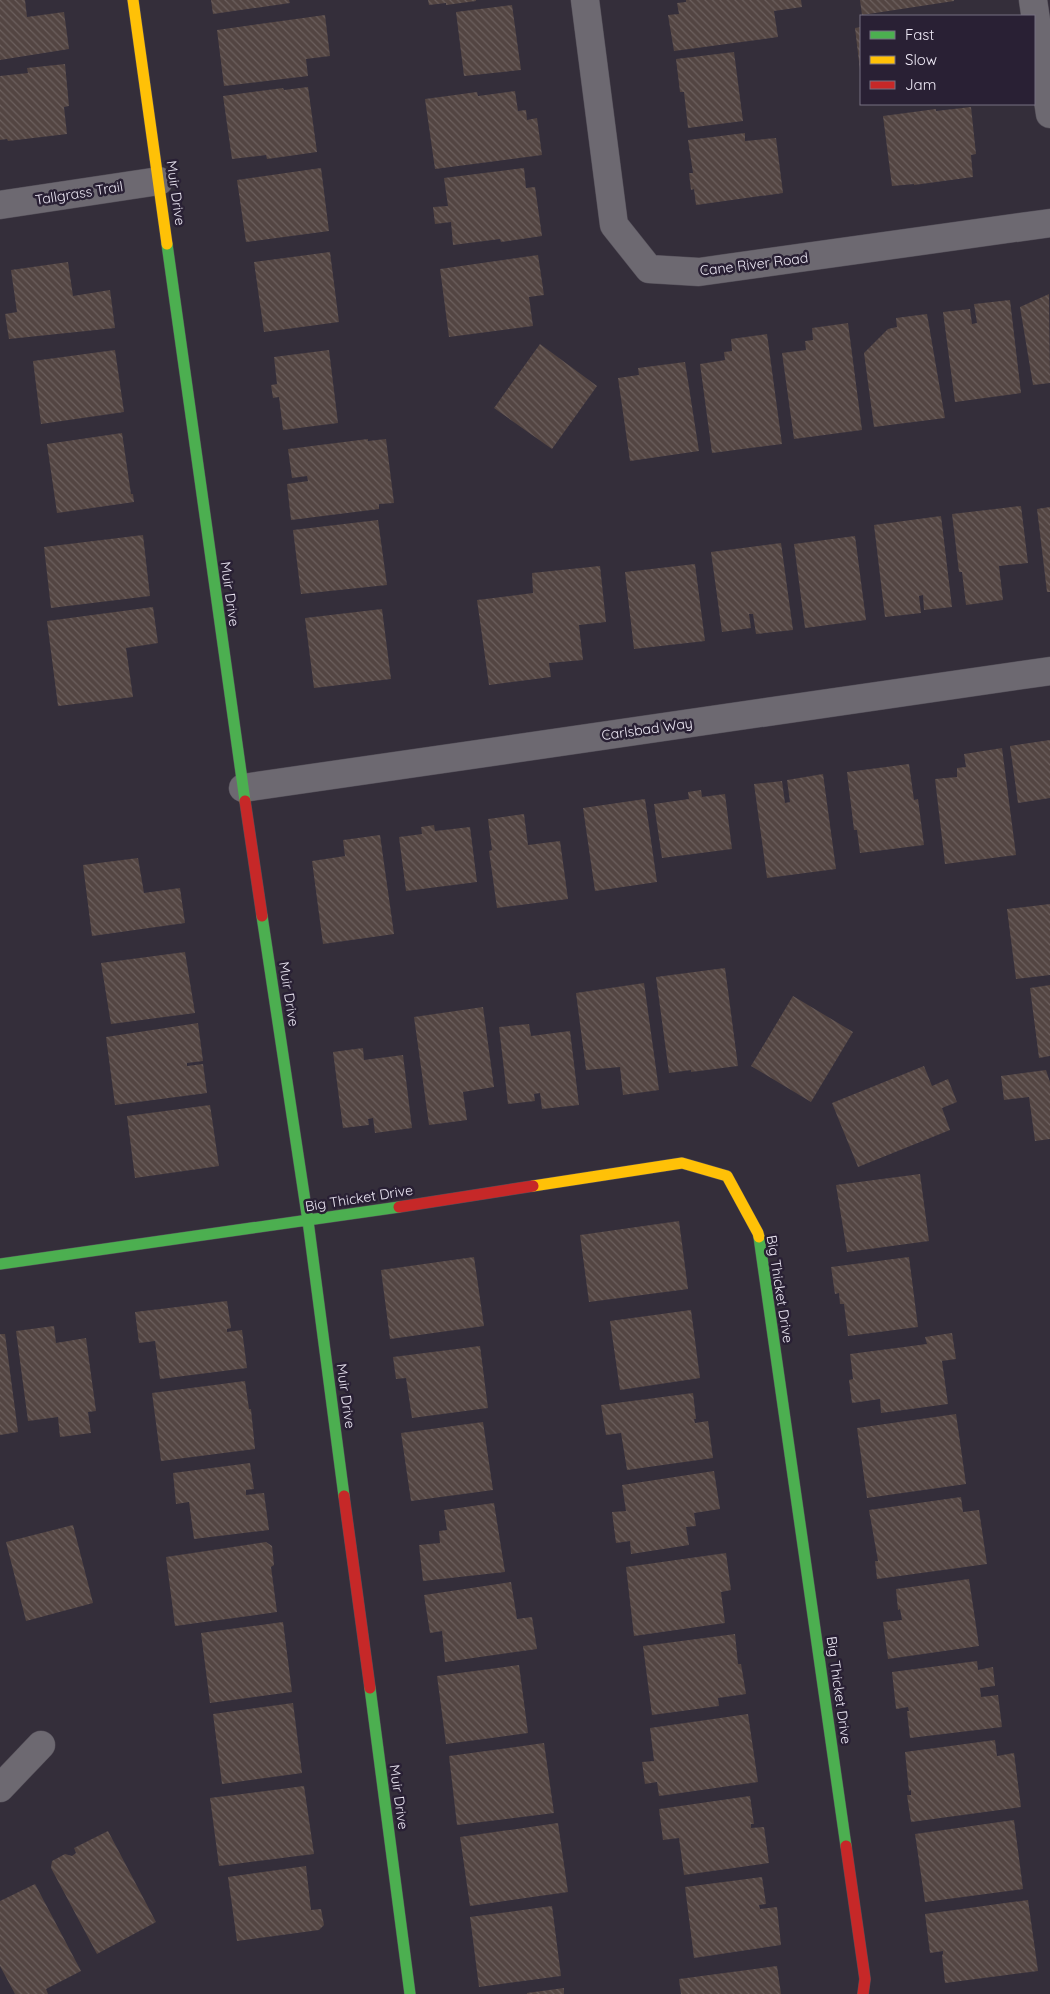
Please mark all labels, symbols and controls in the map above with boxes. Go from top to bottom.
legend [860,15,1035,105]
text: Fast [905,25,934,44]
text: Slow [905,50,937,69]
text: Jam [905,75,936,94]
street label: Muir Drive [163,159,189,227]
street label: Tallgrass Trail [34,177,124,209]
street label: Cane River Road [699,248,809,280]
street label: Muir Drive [217,560,243,628]
street label: Carlsbad Way [600,714,694,744]
street label: Muir Drive [275,960,303,1028]
street label: Big Thicket Drive [304,1181,414,1215]
street label: Big Thicket Drive [763,1234,797,1344]
street label: Muir Drive [333,1362,359,1430]
street label: Big Thicket Drive [823,1635,855,1745]
street label: Muir Drive [386,1763,412,1831]

